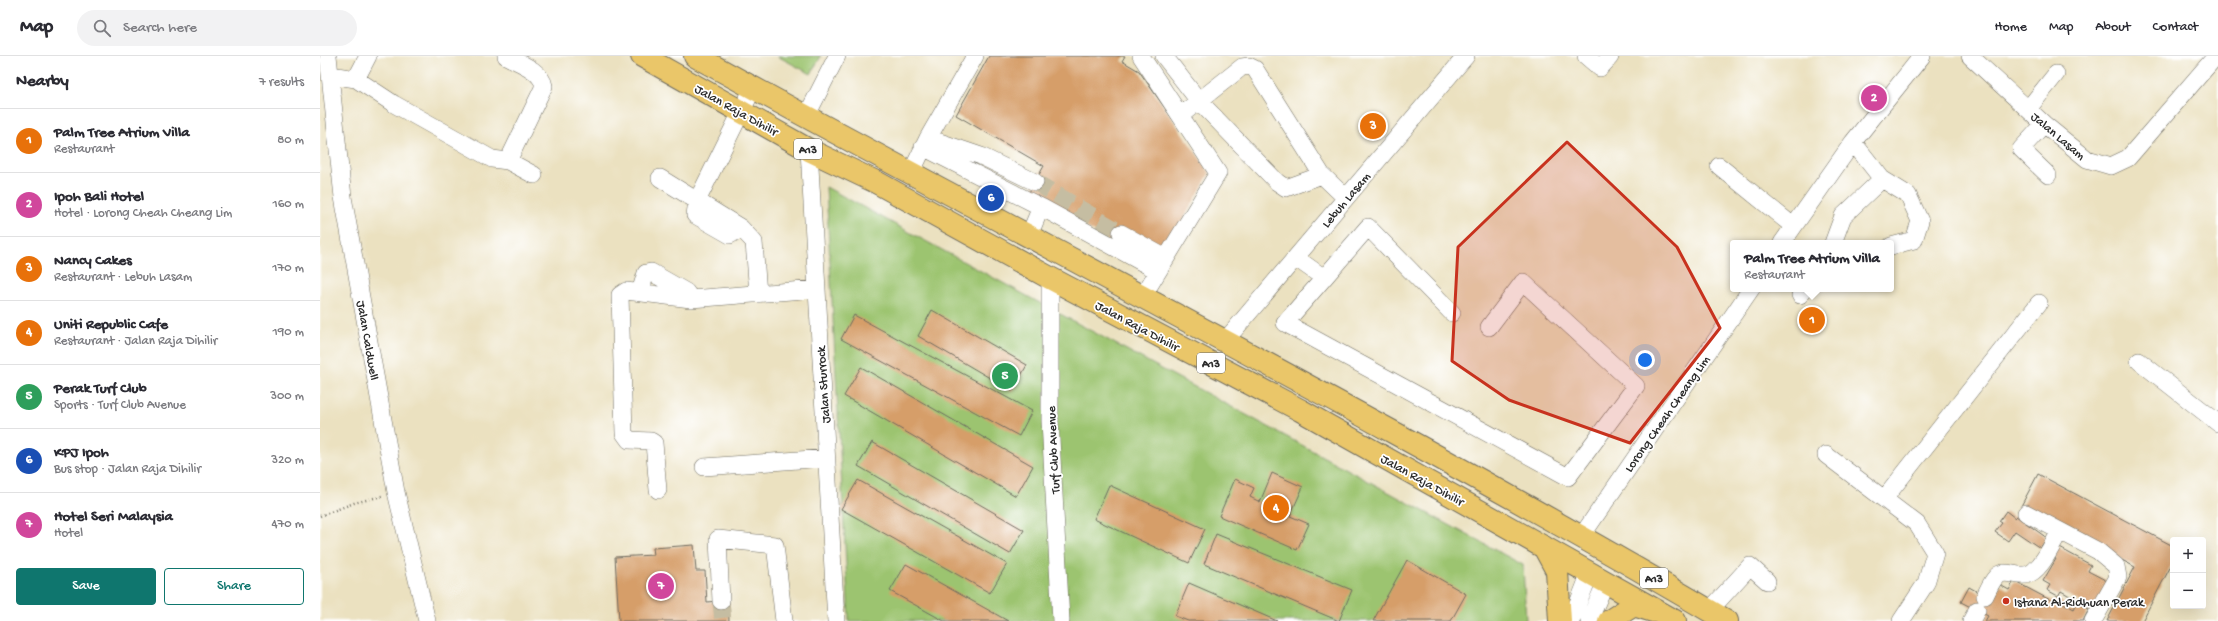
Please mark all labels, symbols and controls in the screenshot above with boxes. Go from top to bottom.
search box [77,10,357,46]
text: Map [20,16,53,39]
icon: search [91,17,113,39]
text: Search here [123,19,197,37]
text: Home [1995,19,2027,36]
text: Map [2049,19,2073,36]
text: About [2095,19,2131,36]
text: Contact [2153,19,2198,36]
text: Nearby [16,72,69,92]
text: 7 results [259,75,304,90]
street label: Jalan Raja Dihilir [692,82,781,141]
pin: 2 [1861,83,1887,113]
street label: Jalan Lasam [2027,110,2088,164]
pin: 3 [1360,111,1386,141]
text: Palm Tree Atrium Villa [54,124,190,142]
text: 1 [26,133,32,148]
text: 80 m [277,133,304,148]
road number: A13 [794,139,822,159]
text: Restaurant [54,142,114,157]
street label: Lebuh Lasam [1319,170,1374,231]
pin: 6 [978,183,1004,213]
text: Ipoh Bali Hotel [54,188,144,206]
text: 2 [26,197,32,212]
text: 160 m [272,197,304,212]
text: Hotel · Lorong Cheah Cheang Lim [54,206,232,221]
popup [1730,240,1894,292]
text: Palm Tree Atrium Villa [1744,250,1880,268]
text: Nancy Cakes [54,252,132,270]
text: 3 [26,261,32,276]
text: 170 m [272,261,304,276]
text: Restaurant [1744,268,1804,283]
text: Restaurant · Lebuh Lasam [54,270,192,285]
street label: Jalan Caldwell [352,299,381,382]
street label: Jalan Raja Dihilir [1092,299,1183,356]
pin: 1 [1799,305,1825,335]
text: Uniti Republic Cafe [54,316,168,334]
text: 4 [26,325,32,340]
text: 190 m [273,325,304,340]
text: Restaurant · Jalan Raja Dihilir [54,334,217,349]
street label: Jalan Sturrock [814,345,835,424]
your location [1635,350,1655,370]
road number: A13 [1197,353,1225,373]
street label: Lorong Cheah Cheang Lim [1622,353,1714,476]
pin: 5 [992,361,1018,391]
text: Perak Turf Club [54,380,147,398]
text: 5 [26,389,32,404]
text: 300 m [270,389,304,404]
text: Sports · Turf Club Avenue [54,398,186,413]
street label: Turf Club Avenue [1045,405,1064,495]
text: KPJ Ipoh [54,444,109,462]
street label: Jalan Raja Dihilir [1378,452,1467,511]
text: 6 [26,453,32,468]
text: 320 m [271,453,304,468]
text: Bus stop · Jalan Raja Dihilir [54,462,201,477]
pin: 4 [1263,493,1289,523]
text: Hotel Seri Malaysia [54,508,173,526]
text: 7 [26,517,32,532]
text: 470 m [271,517,304,532]
text: Hotel [54,526,83,541]
map controls [2170,537,2206,609]
button: + [2170,537,2206,573]
button: Save [16,568,156,605]
button: Share [164,568,304,605]
road number: A13 [1640,568,1668,588]
pin: 7 [648,571,674,601]
button: − [2170,573,2206,609]
marker: Istana Al-Ridhuan Perak [2001,596,2011,606]
place label: Istana Al-Ridhuan Perak [2014,596,2145,611]

